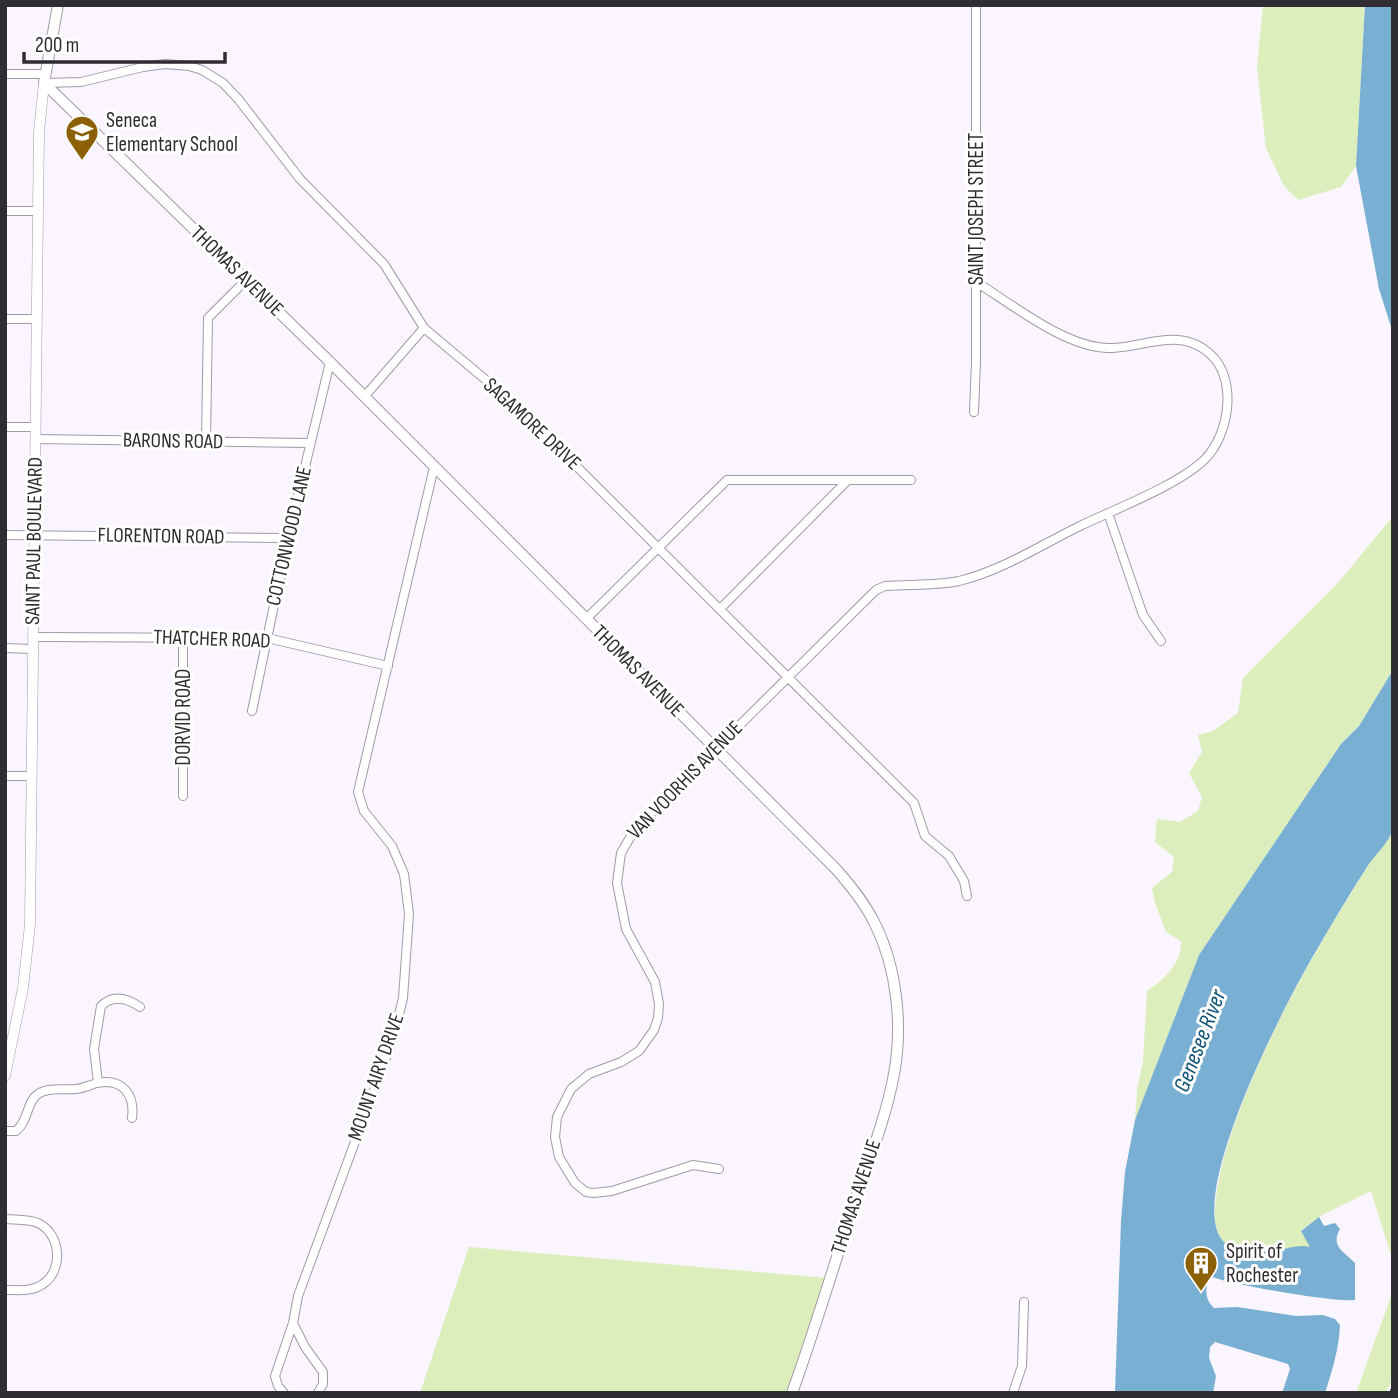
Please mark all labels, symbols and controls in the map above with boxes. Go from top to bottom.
scale bar [24,21,226,65]
text: 200 m [35,33,79,58]
place label: Seneca Elementary School [106,108,238,157]
school or university icon: Seneca Elementary School [63,113,101,162]
street label: SAINT JOSEPH STREET [964,132,989,285]
street label: THOMAS AVENUE [185,220,289,322]
street label: SAGAMORE DRIVE [478,372,586,476]
street label: BARONS ROAD [123,428,223,454]
street label: SAINT PAUL BOULEVARD [20,457,48,625]
street label: COTTONWOOD LANE [261,464,317,608]
street label: FLORENTON ROAD [97,522,225,550]
street label: THOMAS AVENUE [587,620,689,722]
street label: THATCHER ROAD [153,624,271,654]
street label: DORVID ROAD [171,669,196,765]
street label: VAN VOORHIS AVENUE [622,716,748,844]
water label: Genesee River [1168,985,1233,1096]
street label: MOUNT AIRY DRIVE [343,1010,409,1144]
street label: THOMAS AVENUE [826,1136,886,1258]
place label: Spirit of Rochester [1226,1239,1298,1288]
building icon: Spirit of Rochester [1182,1244,1220,1293]

